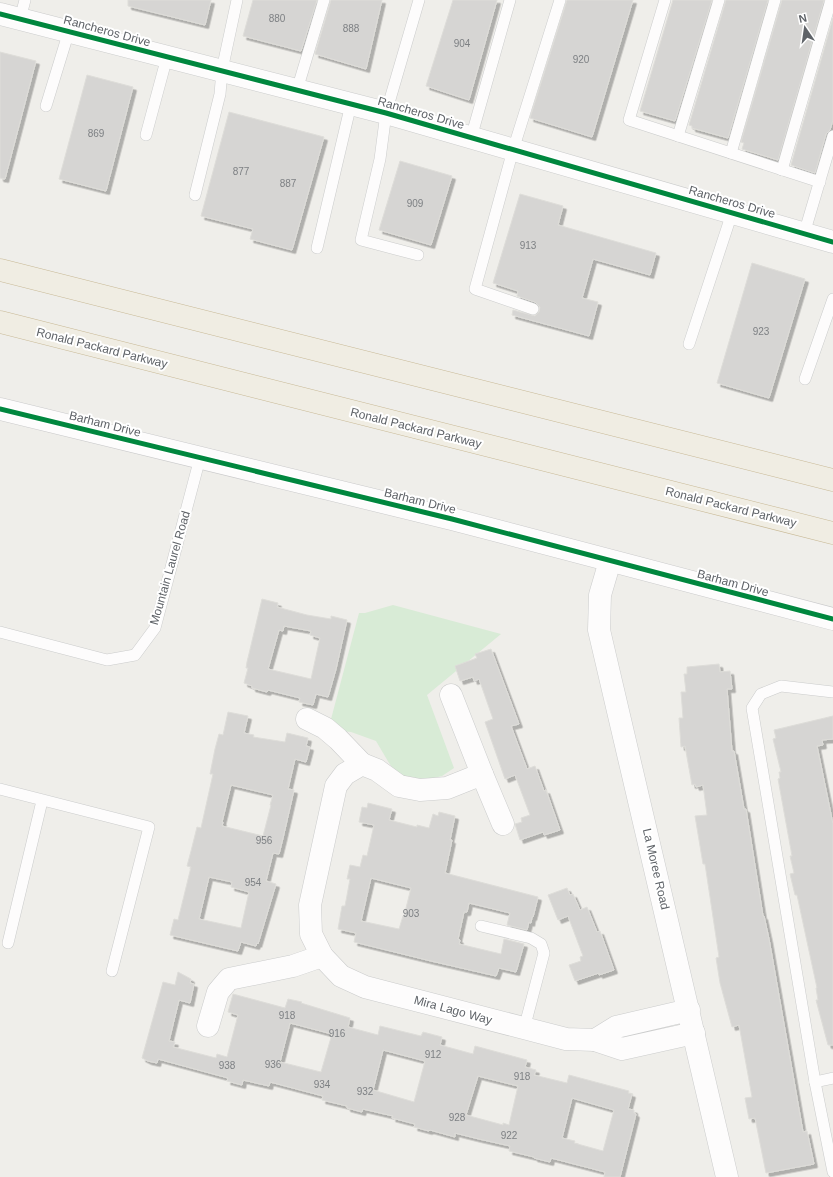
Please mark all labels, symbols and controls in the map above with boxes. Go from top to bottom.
north arrow [785,8,825,48]
text: N [798,12,808,25]
street label: Rancheros Drive [62,13,152,49]
house number: 880 [269,13,286,24]
house number: 888 [343,23,360,34]
house number: 904 [454,38,471,49]
house number: 920 [573,54,590,65]
street label: Rancheros Drive [376,94,466,132]
house number: 869 [88,128,105,139]
house number: 877 [233,166,250,177]
house number: 887 [280,178,297,189]
street label: Rancheros Drive [687,183,777,221]
house number: 909 [407,198,424,209]
house number: 913 [520,240,537,251]
street label: Ronald Packard Parkway [35,325,169,371]
house number: 923 [753,326,770,337]
street label: Ronald Packard Parkway [349,405,483,451]
street label: Barham Drive [68,408,143,440]
street label: Ronald Packard Parkway [664,484,798,530]
street label: Barham Drive [383,485,458,517]
street label: Mountain Laurel Road [147,509,193,627]
street label: Barham Drive [696,567,771,599]
street label: La Moree Road [640,827,672,911]
house number: 956 [256,835,273,846]
house number: 954 [245,877,262,888]
house number: 903 [403,908,420,919]
street label: Mira Lago Way [412,993,494,1027]
house number: 918 [279,1010,296,1021]
house number: 916 [329,1028,346,1039]
house number: 912 [425,1049,442,1060]
house number: 936 [265,1059,282,1070]
house number: 938 [219,1060,236,1071]
house number: 918 [514,1071,531,1082]
house number: 934 [314,1079,331,1090]
house number: 932 [357,1086,374,1097]
house number: 928 [449,1112,466,1123]
house number: 922 [501,1130,518,1141]

